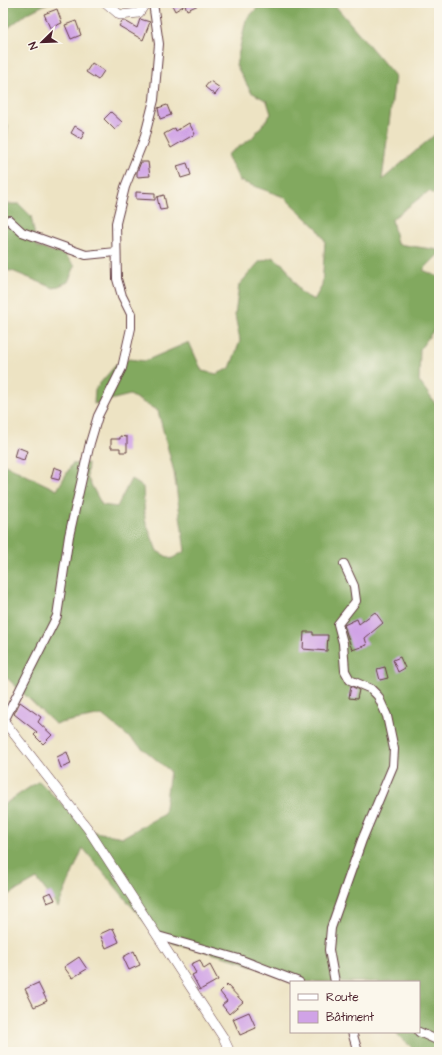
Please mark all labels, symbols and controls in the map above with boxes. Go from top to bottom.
north arrow [22,22,62,62]
text: N [25,40,42,52]
legend [290,981,420,1033]
text: Route [326,989,359,1006]
text: Bâtiment [326,1009,374,1026]

